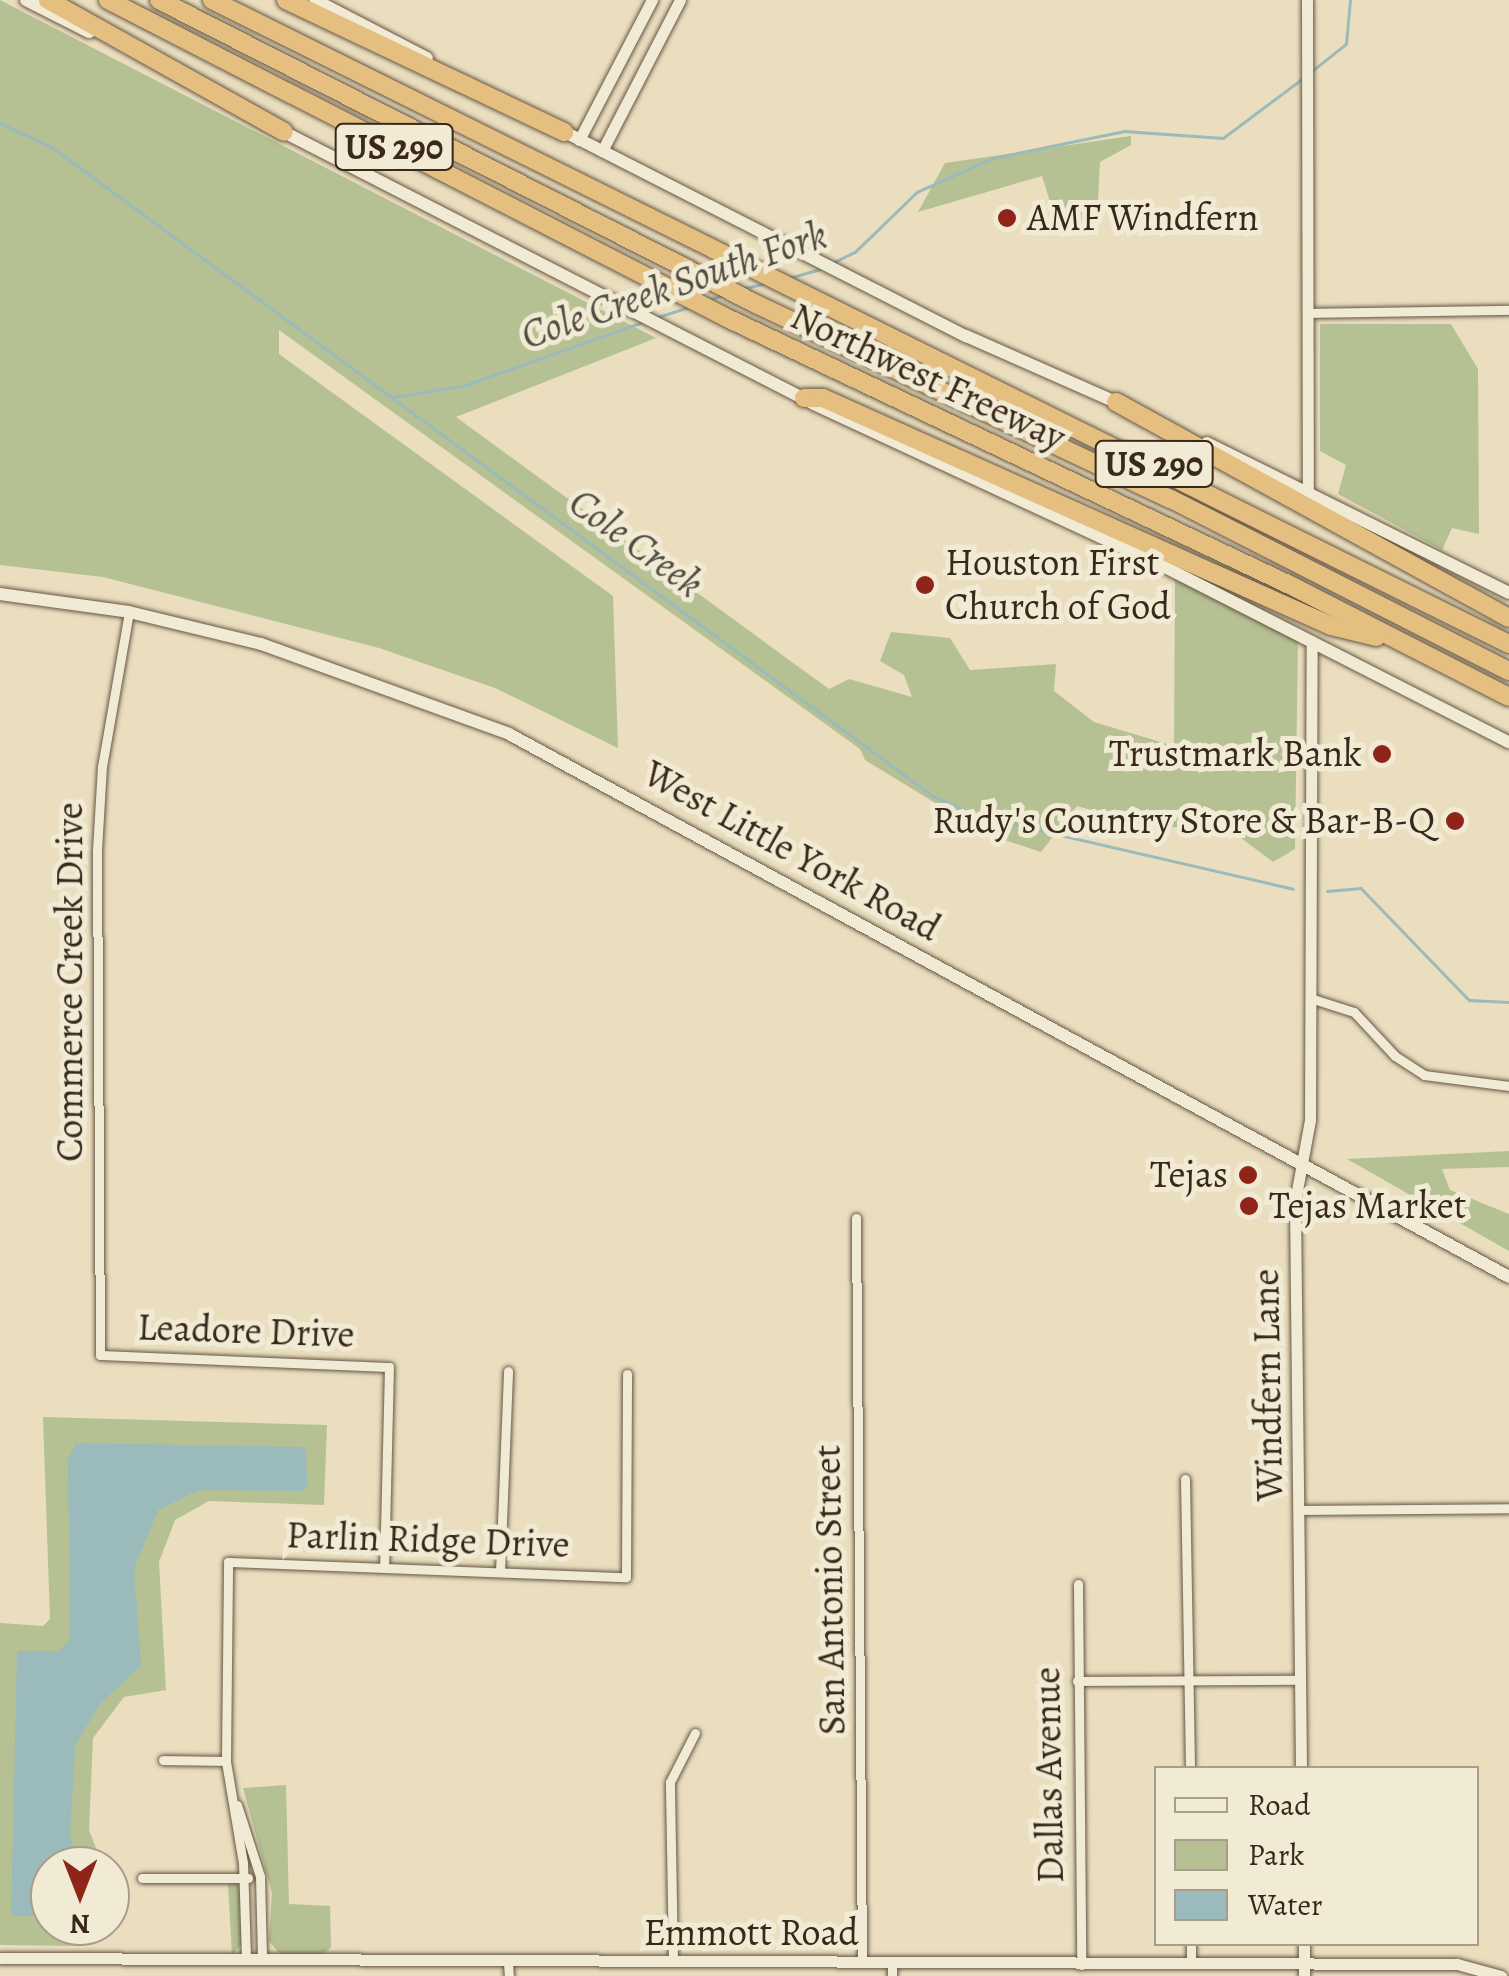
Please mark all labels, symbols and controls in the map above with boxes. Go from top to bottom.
road number: US 290 [334,117,454,177]
place label: AMF Windfern [1027,195,1258,241]
marker: AMF Windfern [996,207,1018,229]
water label: Cole Creek South Fork [515,210,833,360]
street label: Northwest Freeway [783,293,1073,461]
road number: US 290 [1094,434,1214,494]
water label: Cole Creek [560,478,712,608]
place label: Houston First Church of God [945,540,1171,630]
marker: Houston First Church of God [914,574,936,596]
place label: Trustmark Bank [1109,731,1362,777]
marker: Trustmark Bank [1371,743,1393,765]
street label: West Little York Road [636,751,948,951]
place label: Rudy's Country Store & Bar-B-Q [932,798,1435,844]
street label: Commerce Creek Drive [47,802,93,1162]
marker: Rudy's Country Store & Bar-B-Q [1444,810,1466,832]
place label: Tejas [1150,1152,1228,1198]
marker: Tejas [1237,1164,1259,1186]
place label: Tejas Market [1269,1183,1466,1229]
marker: Tejas Market [1238,1195,1260,1217]
street label: Windfern Lane [1243,1268,1293,1502]
street label: Leadore Drive [137,1304,355,1358]
street label: San Antonio Street [805,1444,855,1736]
street label: Parlin Ridge Drive [285,1512,571,1568]
street label: Dallas Avenue [1024,1666,1074,1884]
legend [1154,1766,1479,1946]
text: Road [1248,1785,1310,1825]
text: Park [1248,1835,1304,1875]
north arrow [30,1846,130,1946]
text: Water [1248,1885,1322,1925]
text: N [70,1905,90,1943]
street label: Emmott Road [643,1910,859,1956]

